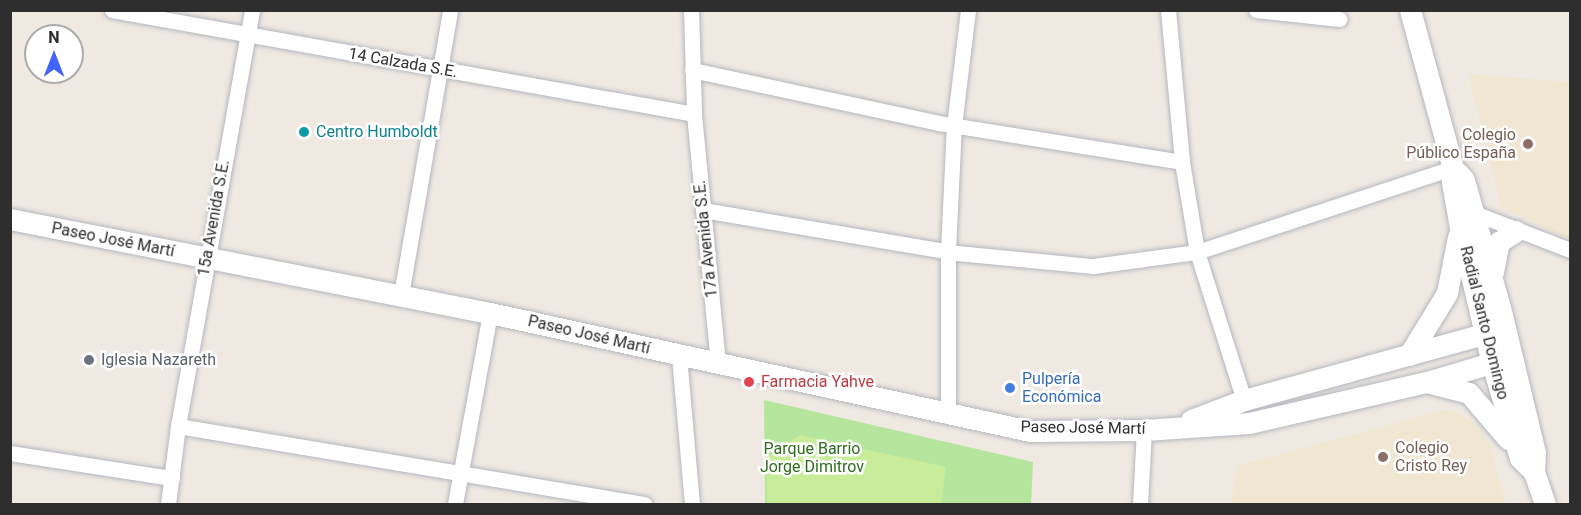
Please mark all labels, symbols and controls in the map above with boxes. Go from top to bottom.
north arrow [24,24,84,84]
text: N [48,28,60,47]
street label: 14 Calzada S.E. [347,44,459,82]
place label: Centro Humboldt [316,122,438,142]
marker: Centro Humboldt [297,125,311,139]
place label: Colegio Público España [1406,125,1516,163]
marker: Colegio Público España [1521,137,1535,151]
street label: 15a Avenida S.E. [194,158,234,278]
street label: 17a Avenida S.E. [690,179,722,299]
street label: Paseo José Martí [50,219,176,261]
street label: Radial Santo Domingo [1456,244,1512,402]
street label: Paseo José Martí [526,312,652,358]
place label: Iglesia Nazareth [101,350,216,370]
marker: Iglesia Nazareth [82,353,96,367]
place label: Pulpería Económica [1022,369,1101,407]
place label: Farmacia Yahve [761,372,874,392]
marker: Farmacia Yahve [742,375,756,389]
marker: Pulpería Económica [1003,381,1017,395]
street label: Paseo José Martí [1020,417,1146,439]
place label: Colegio Cristo Rey [1395,438,1467,476]
park label: Parque Barrio Jorge Dimitrov [760,439,864,477]
marker: Colegio Cristo Rey [1376,450,1390,464]

